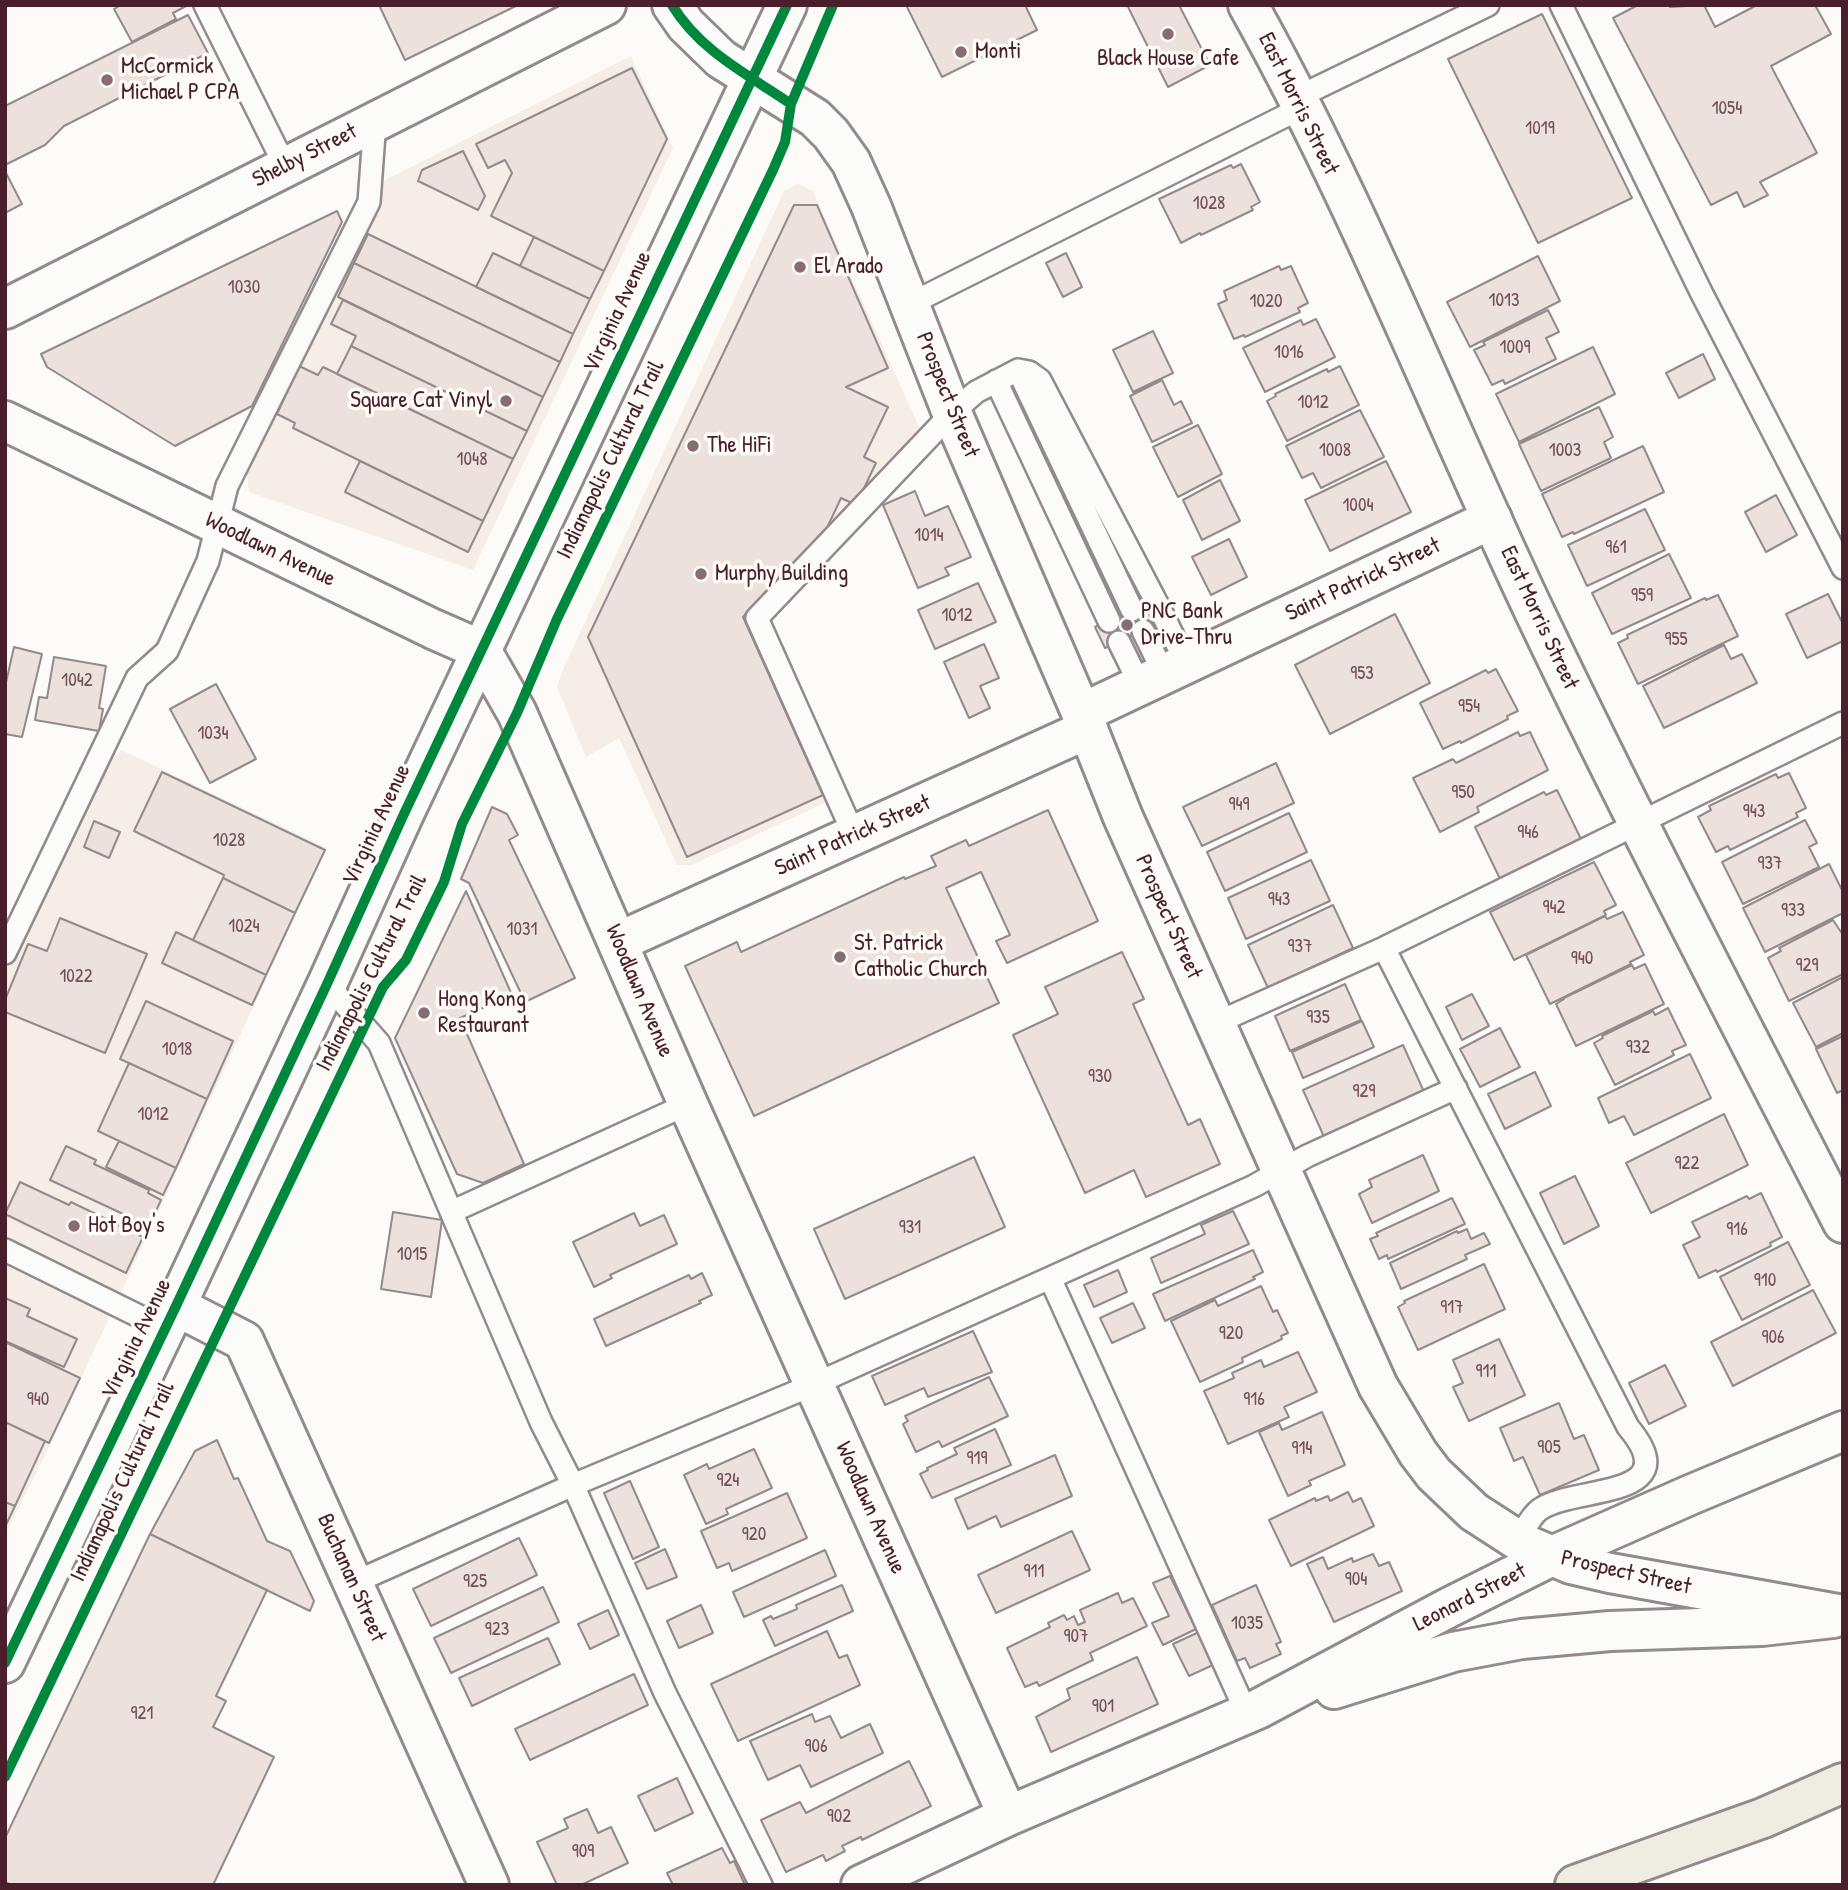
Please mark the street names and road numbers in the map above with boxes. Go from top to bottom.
street label: East Morris Street [1252,28,1344,180]
street label: Shelby Street [248,118,362,194]
street label: Virginia Avenue [578,247,658,377]
street label: Prospect Street [909,328,985,462]
street label: Indianapolis Cultural Trail [551,356,671,564]
street label: Woodlawn Avenue [200,507,340,593]
street label: Saint Patrick Street [1281,532,1445,628]
street label: East Morris Street [1494,542,1584,694]
street label: Virginia Avenue [337,760,417,890]
street label: Saint Patrick Street [771,789,935,883]
street label: Prospect Street [1128,851,1208,983]
street label: Indianapolis Cultural Trail [310,870,434,1076]
street label: Woodlawn Avenue [599,920,679,1062]
street label: Virginia Avenue [96,1274,178,1404]
street label: Indianapolis Cultural Trail [65,1378,181,1586]
street label: Woodlawn Avenue [829,1438,911,1578]
street label: Buchanan Street [311,1510,391,1646]
street label: Prospect Street [1558,1545,1694,1601]
street label: Leonard Street [1409,1558,1531,1638]

